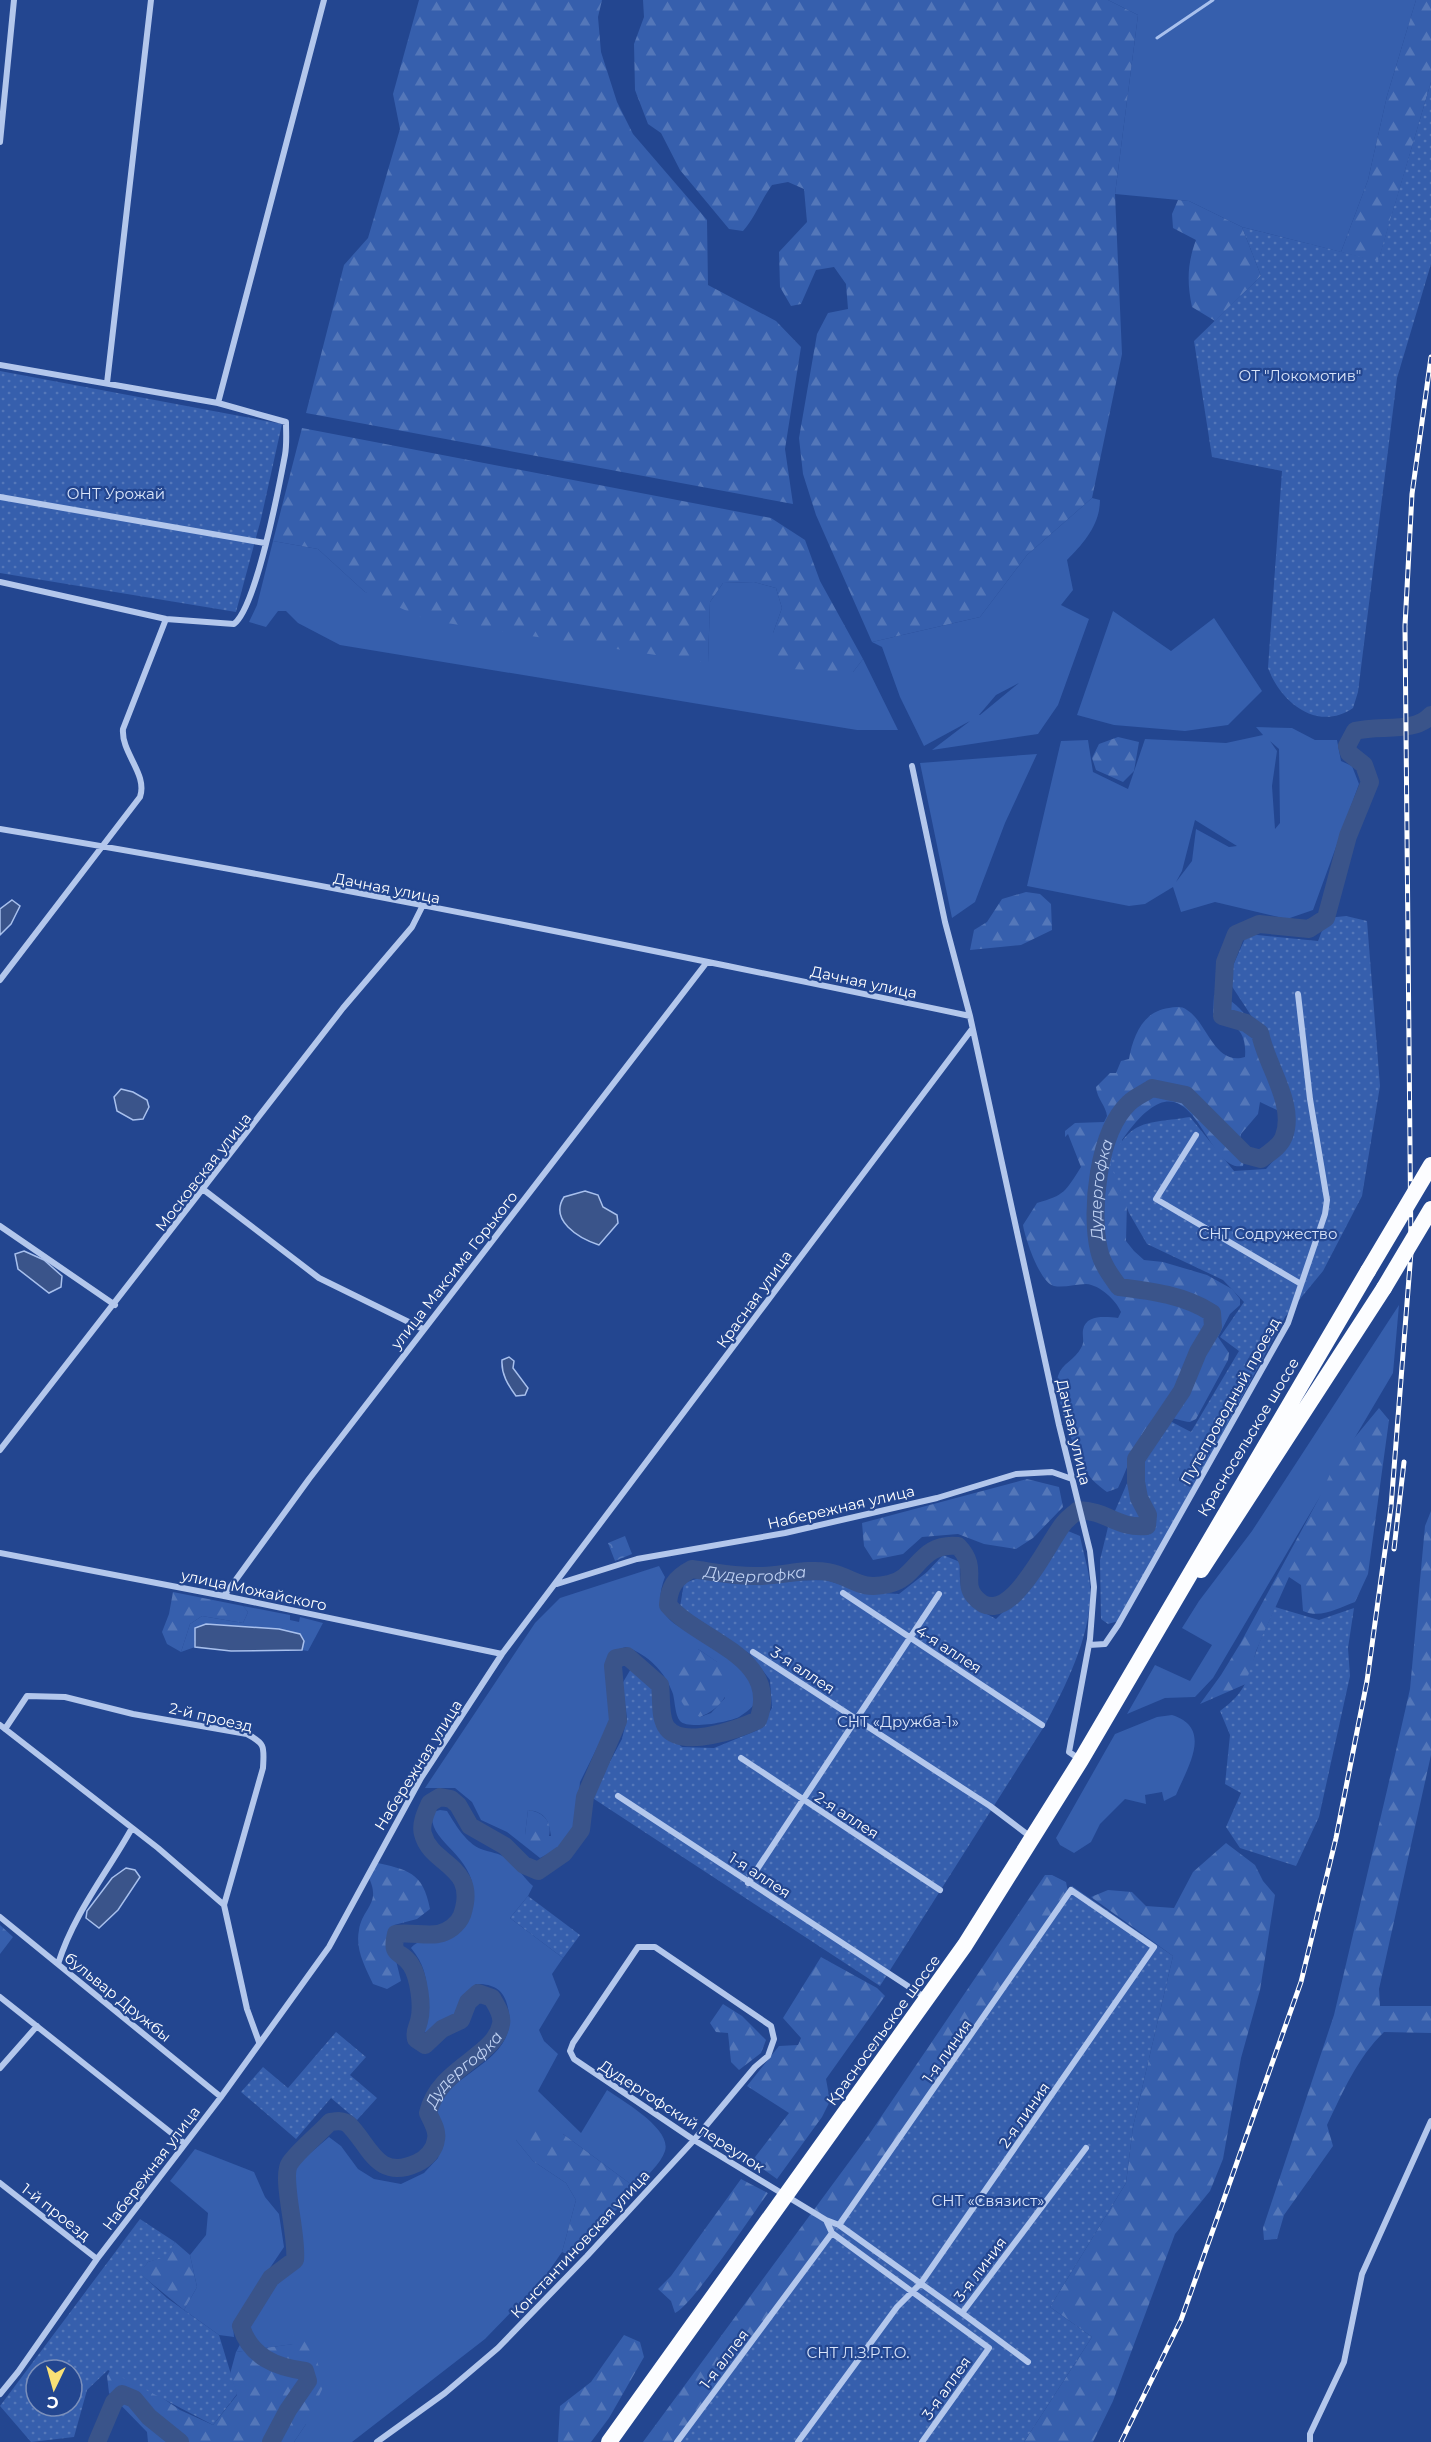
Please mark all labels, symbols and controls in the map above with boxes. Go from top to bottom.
park label: ОТ "Локомотив" [1239,366,1361,385]
park label: ОНТ Урожай [67,484,165,503]
street label: Дачная улица [332,868,442,908]
street label: Дачная улица [809,961,919,1003]
street label: Московская улица [151,1109,255,1235]
water label: Дудергофка [1086,1137,1116,1243]
street label: улица Максима Горького [386,1187,522,1353]
park label: СНТ Содружество [1198,1224,1338,1243]
street label: Красная улица [712,1246,796,1352]
street label: Путепроводный проезд [1176,1314,1284,1488]
street label: Красносельское шоссе [1193,1354,1303,1520]
street label: Дачная улица [1053,1377,1095,1487]
street label: Набережная улица [765,1481,917,1533]
water label: Дудергофка [701,1561,807,1586]
street label: улица Можайского [178,1565,329,1615]
street label: 4-я аллея [913,1621,985,1677]
street label: 3-я аллея [767,1642,839,1698]
street label: Набережная улица [370,1696,466,1834]
street label: 2-й проезд [167,1698,255,1736]
park label: СНТ «Дружба-1» [837,1712,959,1731]
street label: 2-я аллея [811,1787,883,1843]
street label: 1-я аллея [726,1848,794,1902]
street label: бульвар Дружбы [61,1948,175,2046]
street label: Красносельское шоссе [822,1951,944,2109]
street label: 1-я линия [918,2016,976,2086]
water label: Дудергофка [420,2028,506,2112]
street label: Дудергофский переулок [596,2055,768,2177]
street label: 2-я линия [994,2078,1054,2152]
street label: Набережная улица [98,2102,204,2234]
street label: Константиновская улица [506,2166,654,2322]
street label: 1-й проезд [18,2179,94,2245]
park label: СНТ «Связист» [932,2191,1044,2210]
street label: 3-я линия [949,2233,1011,2305]
street label: 1-я аллея [695,2325,753,2393]
park label: СНТ Л.З.Р.Т.О. [806,2343,910,2362]
street label: 3-я аллея [917,2353,975,2423]
north arrow [24,2358,84,2418]
text: С [46,2392,59,2412]

